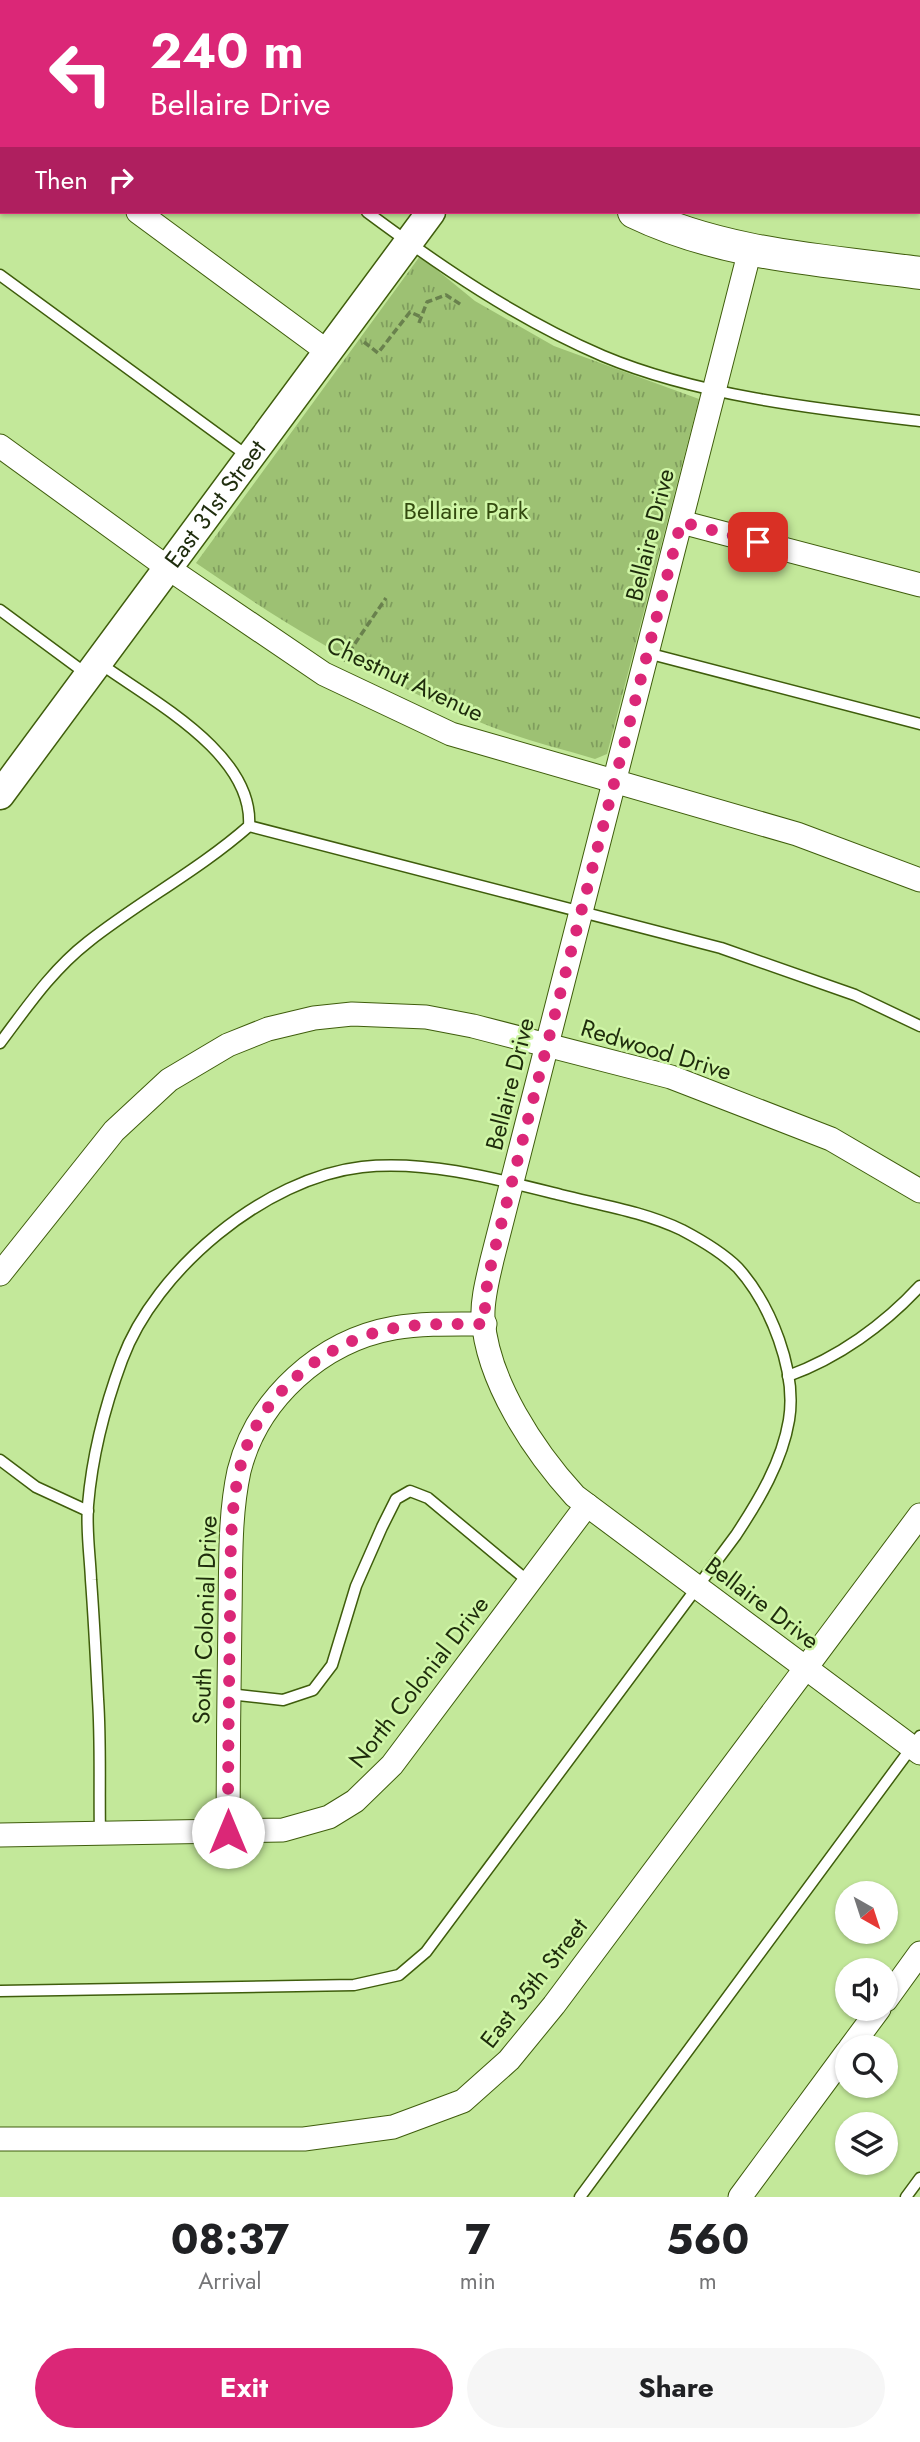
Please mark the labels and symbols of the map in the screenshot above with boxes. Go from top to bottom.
street label: East 31st Street [156,432,274,575]
street label: Bellaire Drive [616,465,683,605]
park label: Bellaire Park [404,493,529,528]
pin [728,512,788,572]
street label: Chestnut Avenue [321,627,490,730]
street label: Redwood Drive [576,1010,736,1089]
street label: Bellaire Drive [476,1014,543,1154]
street label: South Colonial Drive [183,1515,226,1725]
street label: Bellaire Drive [698,1548,827,1657]
street label: North Colonial Drive [340,1588,497,1775]
position arrow [191,1795,265,1869]
north arrow [835,1881,898,1944]
street label: East 35th Street [472,1910,596,2055]

